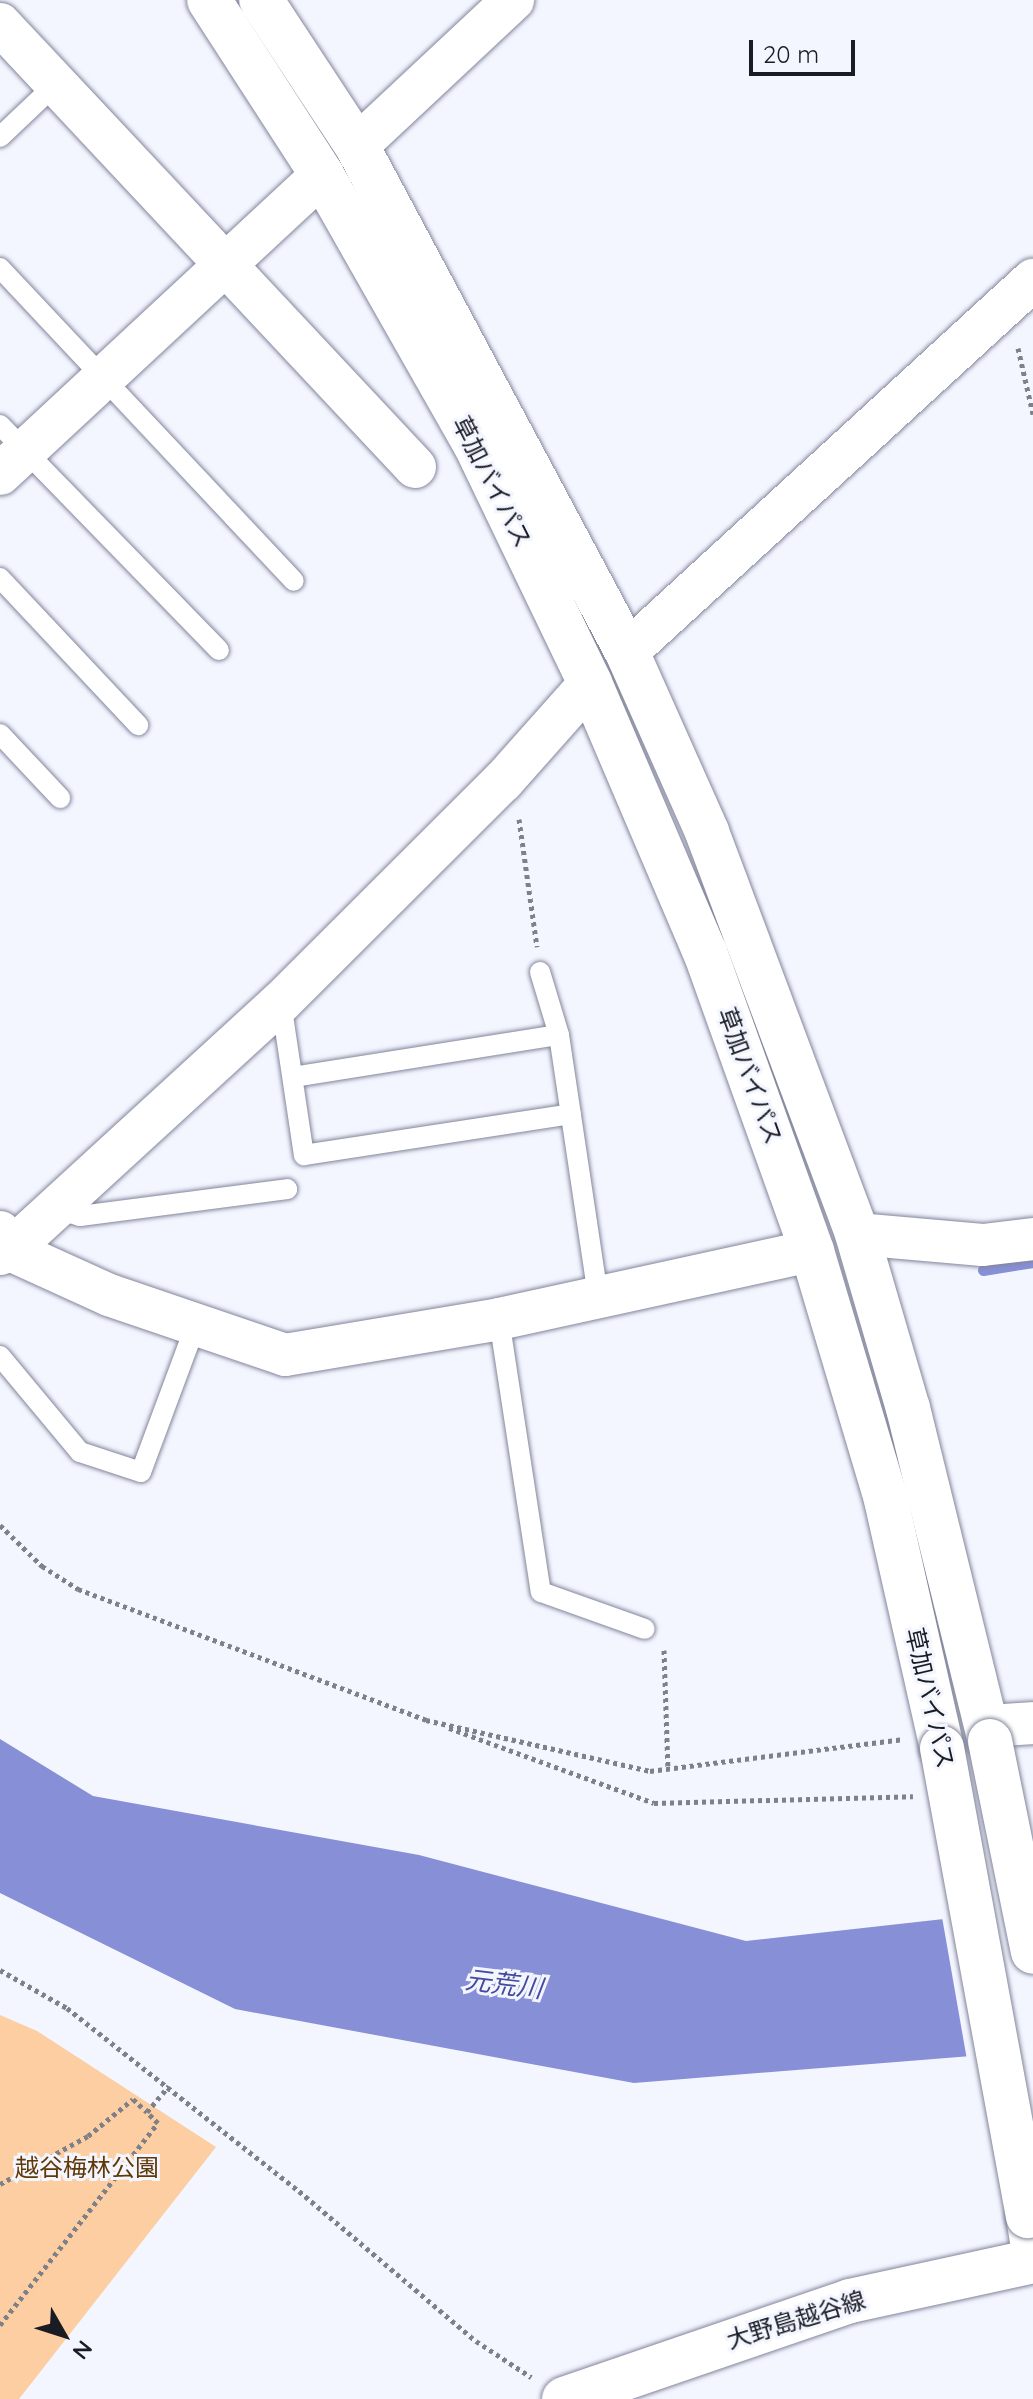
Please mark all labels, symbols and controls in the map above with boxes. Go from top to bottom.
scale bar [753,24,859,74]
text: 20 m [763,39,819,69]
street label: 草加バイパス [446,411,538,553]
street label: 草加バイパス [712,1003,788,1149]
street label: 草加バイパス [900,1625,960,1771]
water label: 元荒川 [463,1964,545,2004]
park label: 越谷梅林公園 [15,2154,159,2182]
street label: 大野島越谷線 [723,2285,869,2355]
north arrow [24,2295,104,2375]
text: N [67,2335,99,2365]

